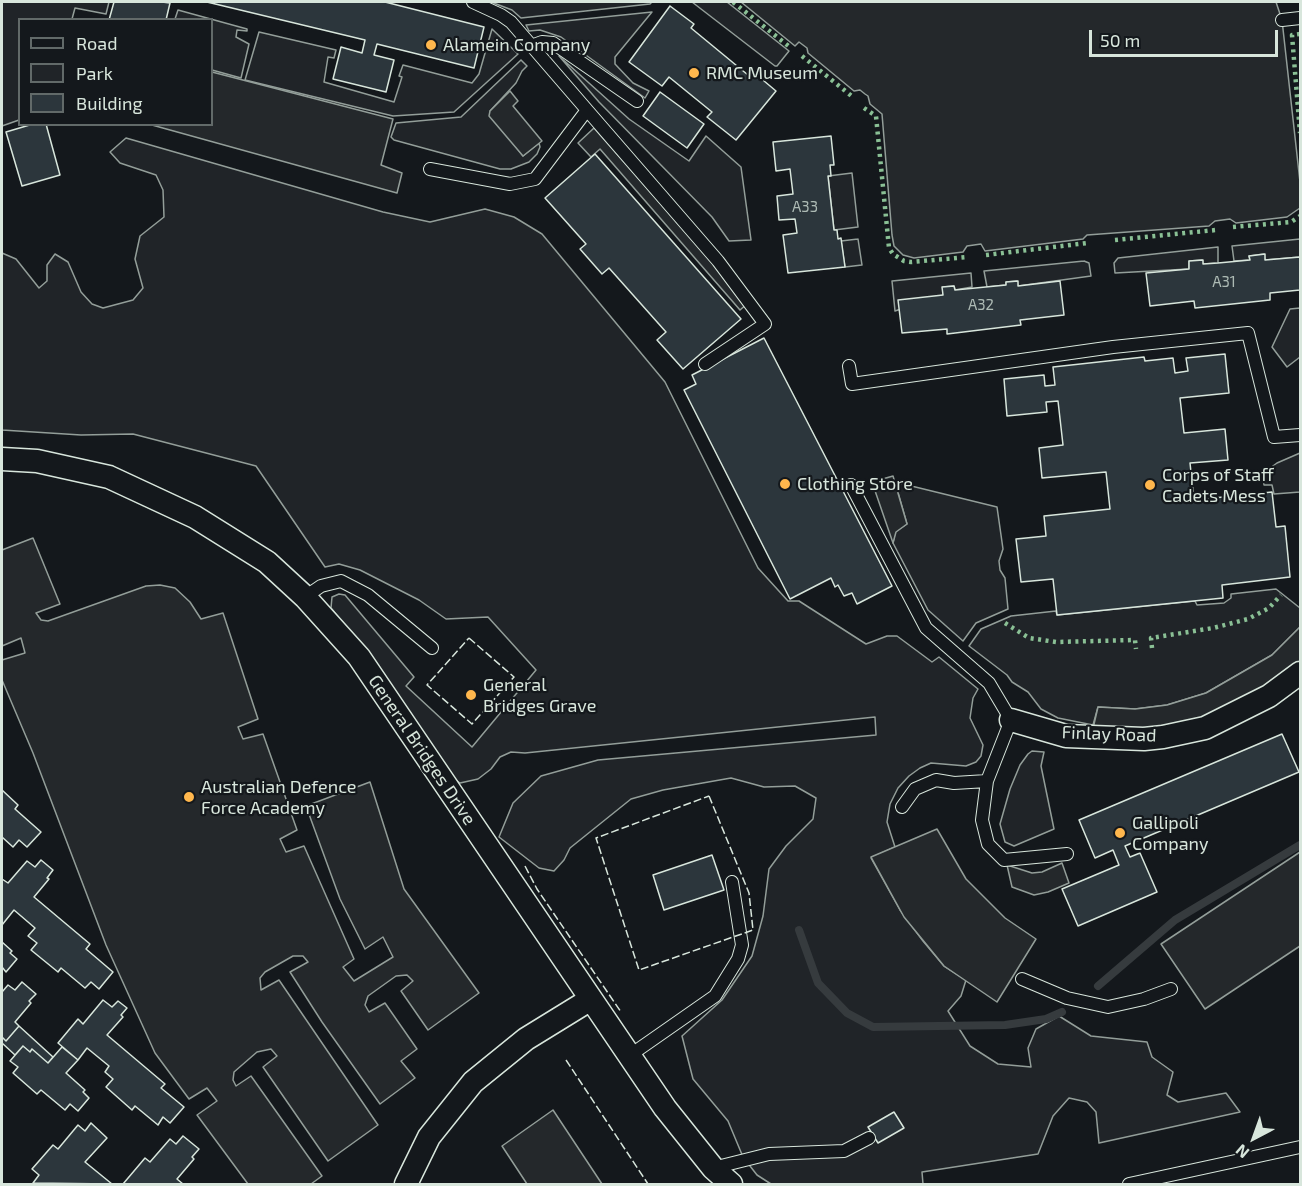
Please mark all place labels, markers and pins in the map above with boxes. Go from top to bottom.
place label: Alamein Company [443,34,590,56]
marker: Alamein Company [424,38,438,52]
place label: RMC Museum [706,62,818,84]
marker: RMC Museum [687,66,701,80]
place label: Corps of Staff Cadets Mess [1162,464,1274,506]
place label: Clothing Store [797,473,913,495]
marker: Clothing Store [778,477,792,491]
marker: Corps of Staff Cadets Mess [1143,478,1157,492]
place label: General Bridges Grave [483,674,596,716]
marker: General Bridges Grave [464,688,478,702]
place label: Australian Defence Force Academy [201,776,356,818]
marker: Australian Defence Force Academy [182,790,196,804]
place label: Gallipoli Company [1132,812,1209,854]
marker: Gallipoli Company [1113,826,1127,840]

